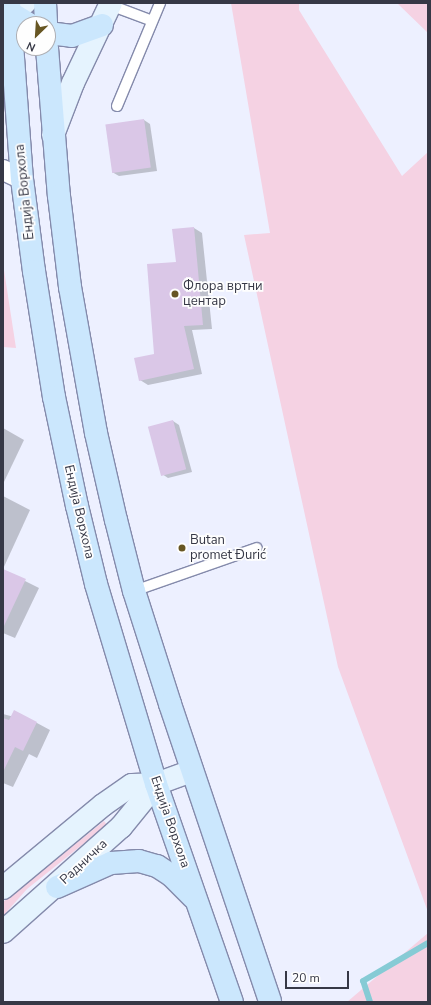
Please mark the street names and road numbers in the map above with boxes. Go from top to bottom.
street label: Ендија Ворхола [12,143,38,241]
street label: Ендија Ворхола [61,463,97,561]
street label: Ендија Ворхола [147,774,193,870]
street label: Радничка [57,836,111,888]

